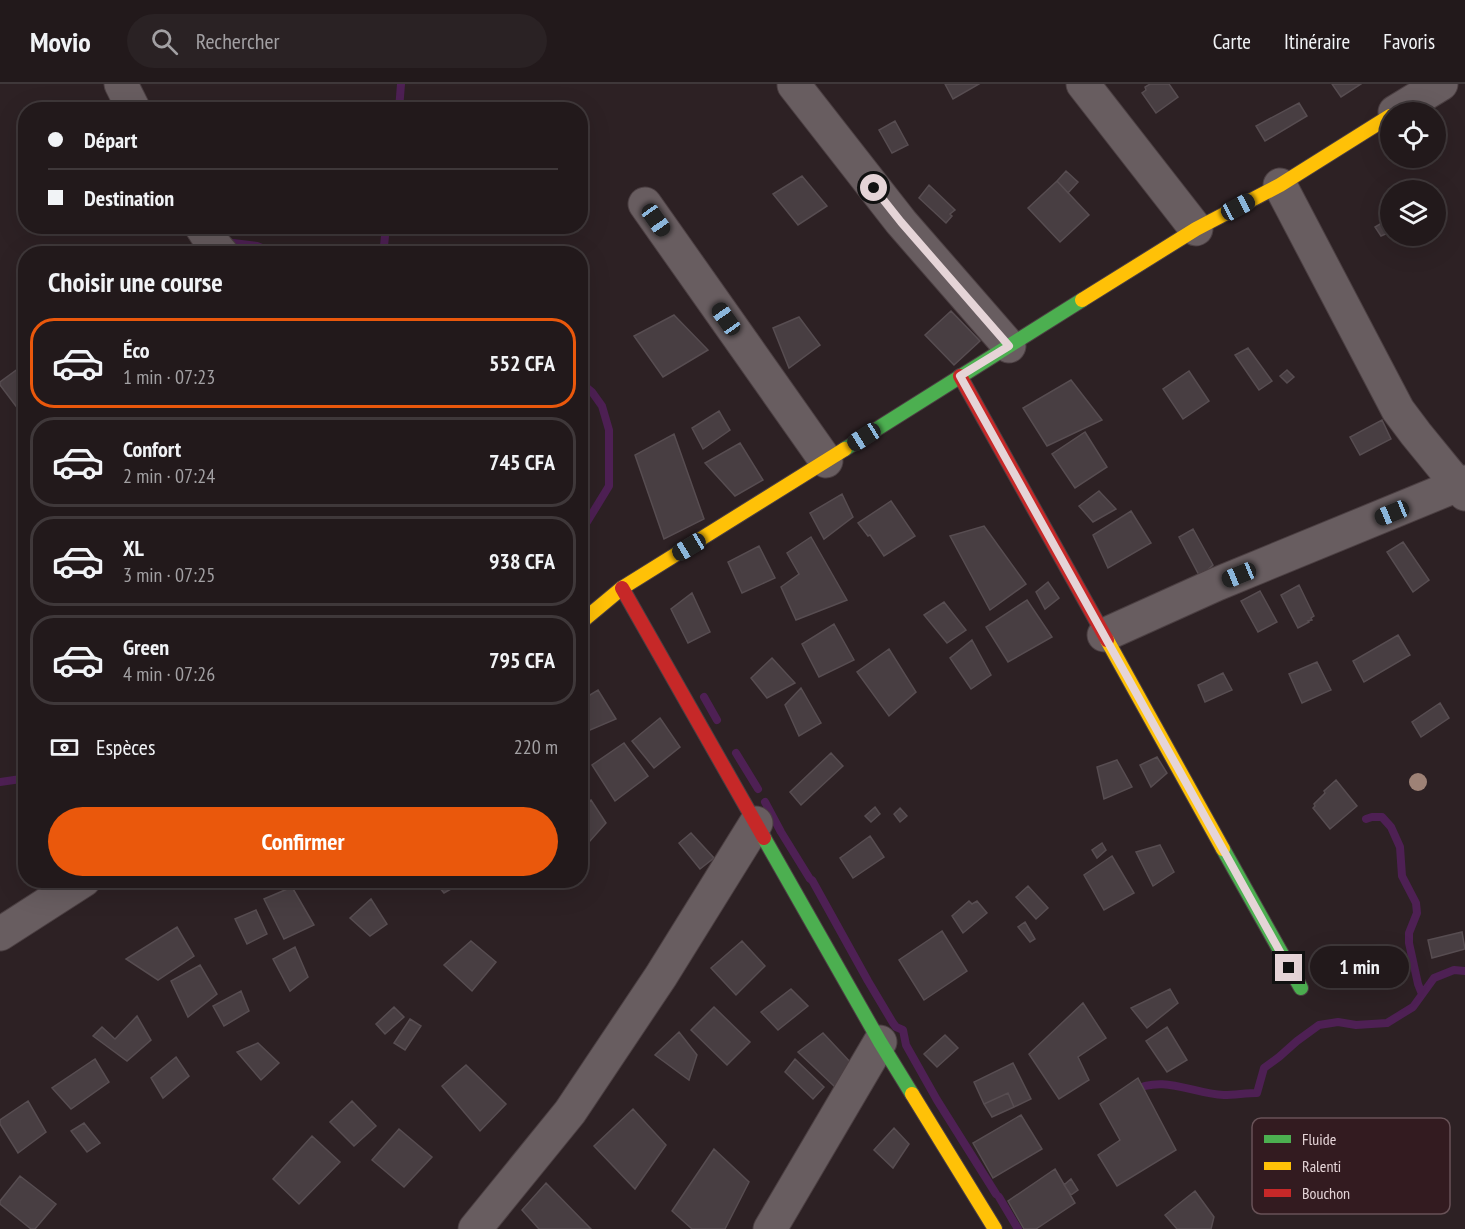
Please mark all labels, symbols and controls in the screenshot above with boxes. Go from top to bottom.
search box [127,14,547,68]
text: Movio [30,23,91,60]
icon: search [148,25,181,58]
text: Rechercher [196,27,280,55]
text: Carte [1213,28,1251,55]
text: Itinéraire [1284,28,1350,55]
text: Favoris [1383,28,1435,55]
map controls [1380,102,1446,246]
button: locate [1380,102,1446,168]
text: Départ [84,126,138,154]
route start [860,174,887,201]
button: layers [1380,180,1446,246]
text: Destination [84,184,174,212]
car [1218,191,1258,223]
car [638,200,674,240]
text: Choisir une course [48,265,223,299]
car [708,299,744,339]
icon: car [51,336,105,390]
text: Éco [123,336,150,364]
text: 552 CFA [489,349,555,377]
text: 1 min · 07:23 [123,364,215,390]
car [844,420,884,454]
icon: car [51,435,105,489]
text: Confort [123,435,181,463]
text: 745 CFA [489,448,555,476]
text: 2 min · 07:24 [123,463,215,489]
car [1372,498,1412,528]
car [669,530,709,564]
icon: car [51,534,105,588]
text: XL [123,534,144,562]
text: 938 CFA [489,547,555,575]
car [1219,560,1259,590]
text: 3 min · 07:25 [123,562,215,588]
icon: car [51,633,105,687]
text: Green [123,633,169,661]
text: 795 CFA [489,646,555,674]
text: 4 min · 07:26 [123,661,215,687]
icon: cash [48,731,81,764]
text: Espèces [96,733,155,761]
text: 220 m [514,734,558,760]
button: Confirmer [48,807,558,876]
callout: 1 min [1310,947,1409,989]
route end [1275,954,1302,981]
text: 1 min [1339,954,1380,980]
legend [1252,1118,1450,1214]
text: Fluide [1302,1129,1336,1149]
text: Ralenti [1302,1156,1341,1176]
text: Bouchon [1302,1183,1350,1203]

